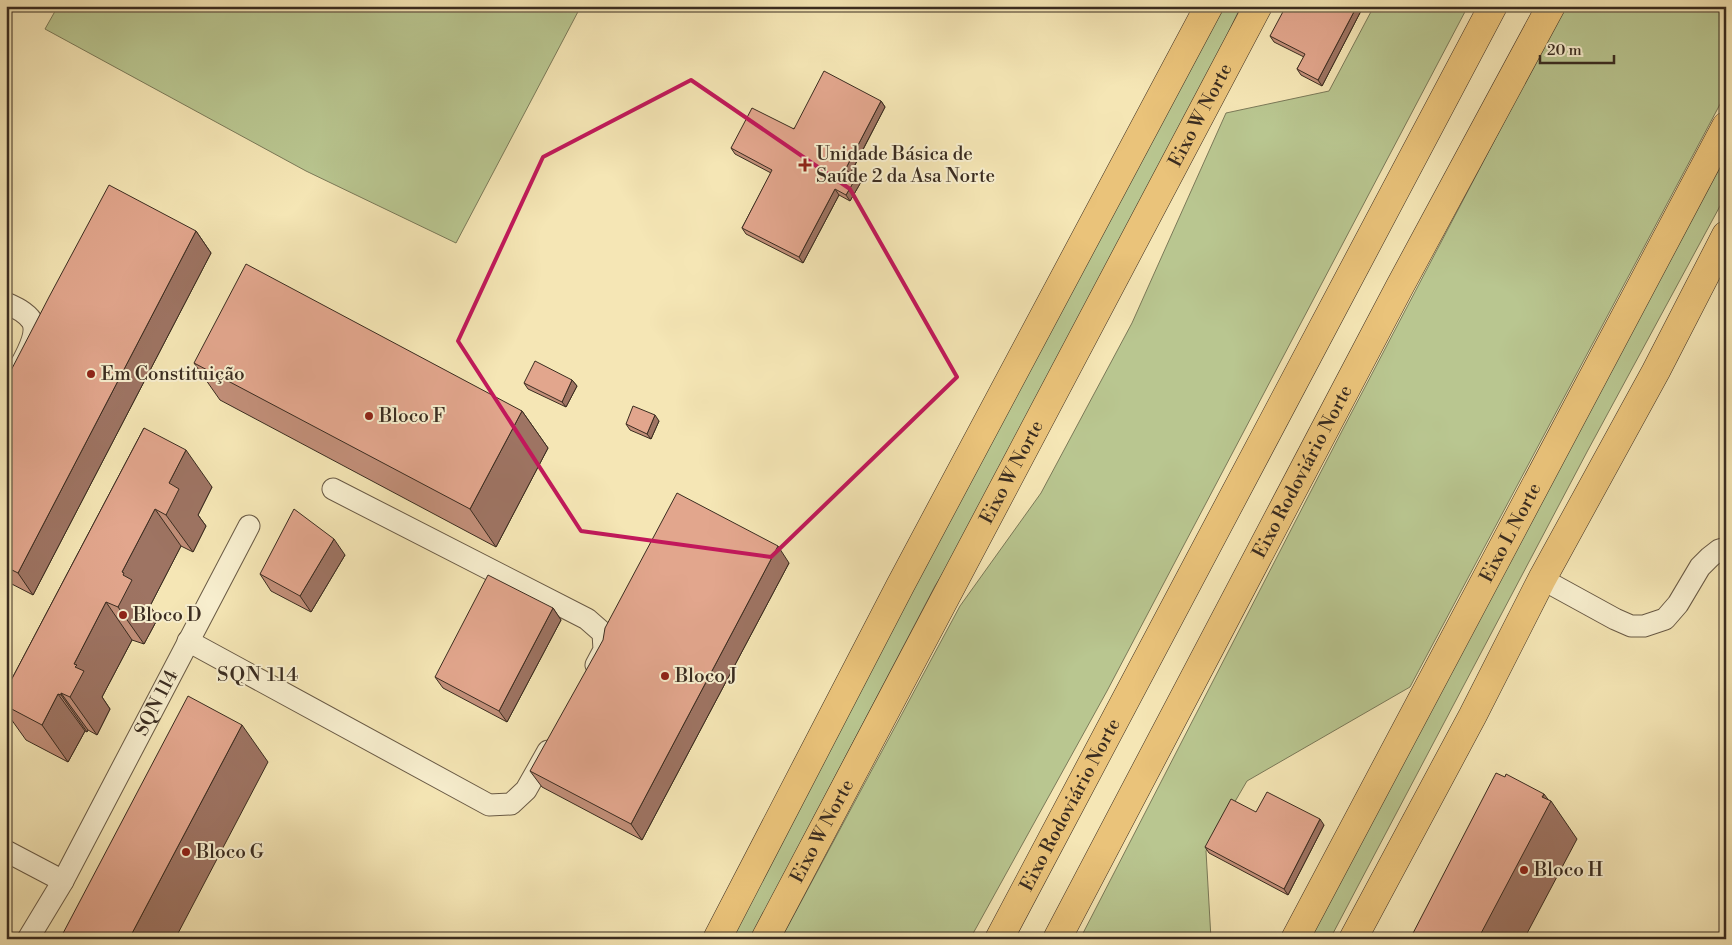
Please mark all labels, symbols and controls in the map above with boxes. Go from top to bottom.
scale bar [1540,32,1613,64]
text: 20 m [1547,41,1582,60]
street label: Eixo W Norte [1163,59,1238,171]
place label: Unidade Básica de Saúde 2 da Asa Norte [816,142,995,188]
marker: Unidade Básica de Saúde 2 da Asa Norte [798,158,812,172]
place label: Em Constituição [101,362,245,386]
marker: Em Constituição [85,368,97,380]
street label: Eixo Rodoviário Norte [1247,381,1358,562]
place label: Bloco F [378,404,445,428]
marker: Bloco F [363,410,375,422]
street label: Eixo W Norte [974,416,1049,528]
street label: Eixo L Norte [1474,479,1547,586]
place label: Bloco D [132,603,202,627]
marker: Bloco D [117,609,129,621]
district label: SQN 114 [217,663,299,688]
place label: Bloco J [674,664,738,688]
street label: SQN 114 [129,666,184,740]
marker: Bloco J [659,670,671,682]
street label: Eixo Rodoviário Norte [1015,714,1126,895]
street label: Eixo W Norte [785,775,859,887]
place label: Bloco G [195,840,264,864]
marker: Bloco G [180,846,192,858]
place label: Bloco H [1533,858,1603,882]
marker: Bloco H [1518,864,1530,876]

